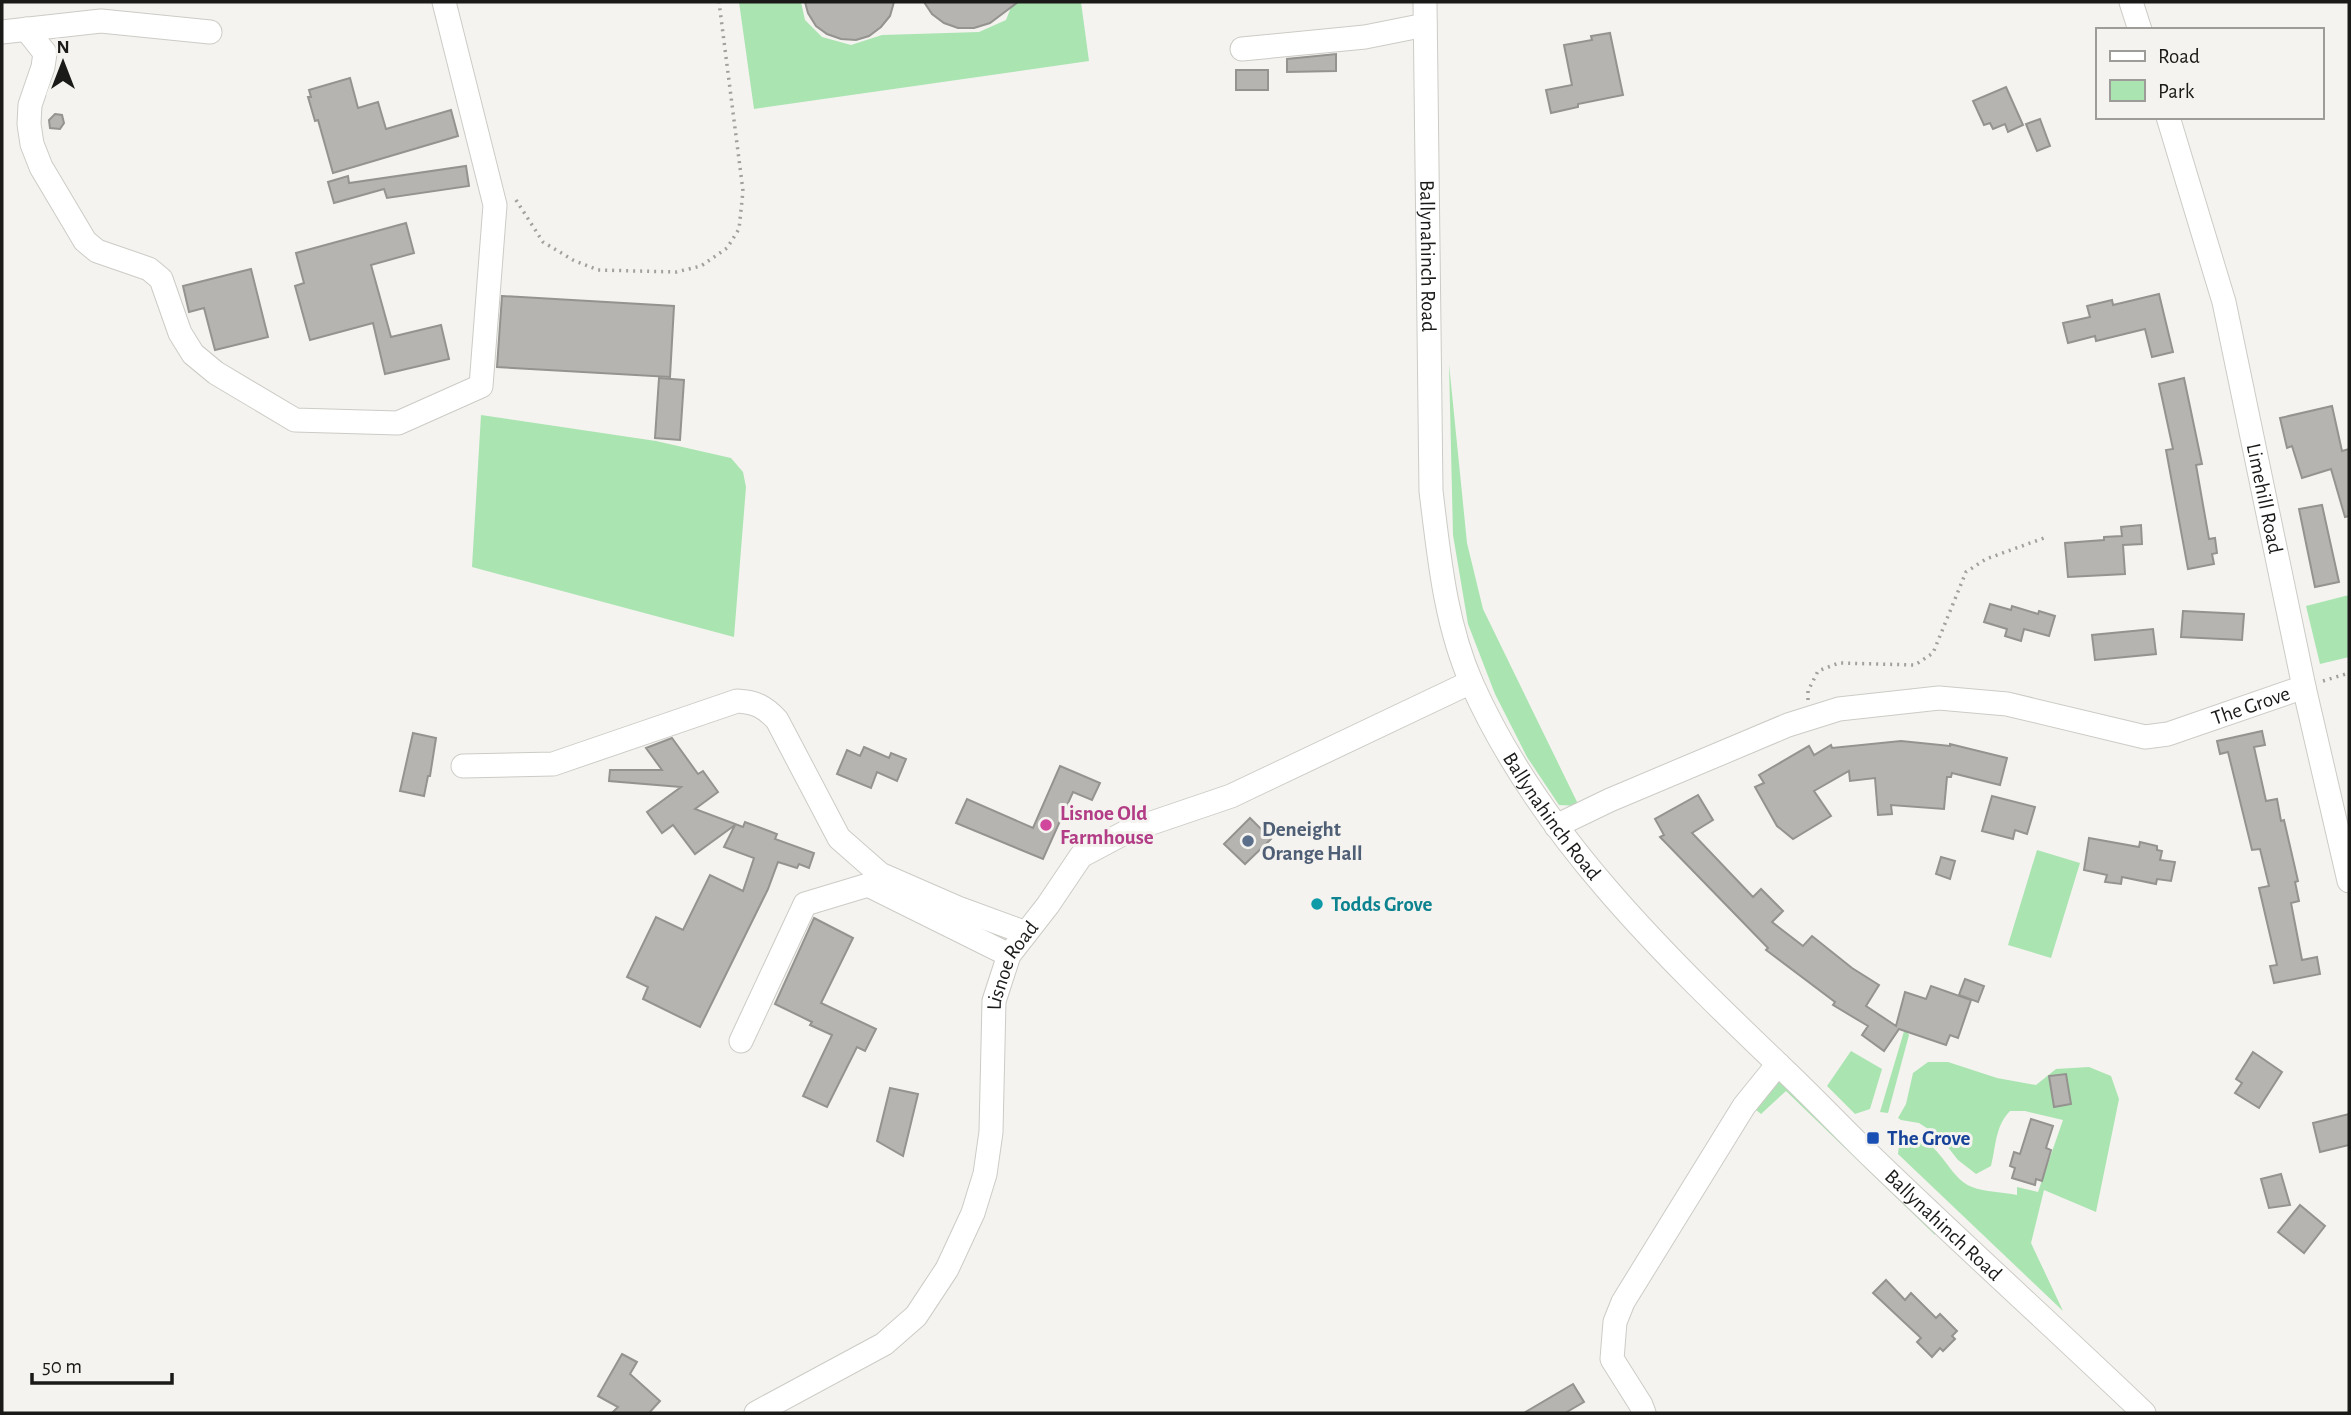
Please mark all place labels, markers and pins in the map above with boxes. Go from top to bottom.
place label: Lisnoe Old Farmhouse [1060,803,1154,848]
marker: Lisnoe Old Farmhouse [1038,817,1054,833]
place label: Deneight Orange Hall [1262,819,1363,864]
marker: Deneight Orange Hall [1240,833,1256,849]
place label: Todds Grove [1331,894,1433,915]
marker: Todds Grove [1309,896,1325,912]
place label: The Grove [1887,1128,1971,1149]
marker: The Grove [1865,1130,1881,1146]

